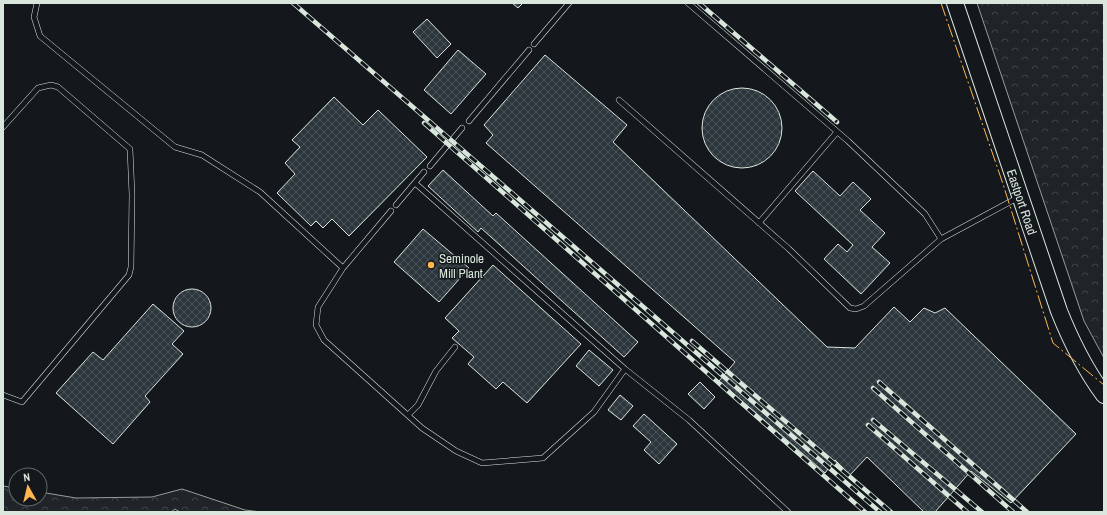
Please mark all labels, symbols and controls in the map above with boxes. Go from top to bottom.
street label: Eastport Road [1003,167,1041,237]
place label: Seminole Mill Plant [439,250,484,282]
marker: Seminole Mill Plant [426,260,436,270]
north arrow [8,467,48,507]
text: N [22,470,31,484]

